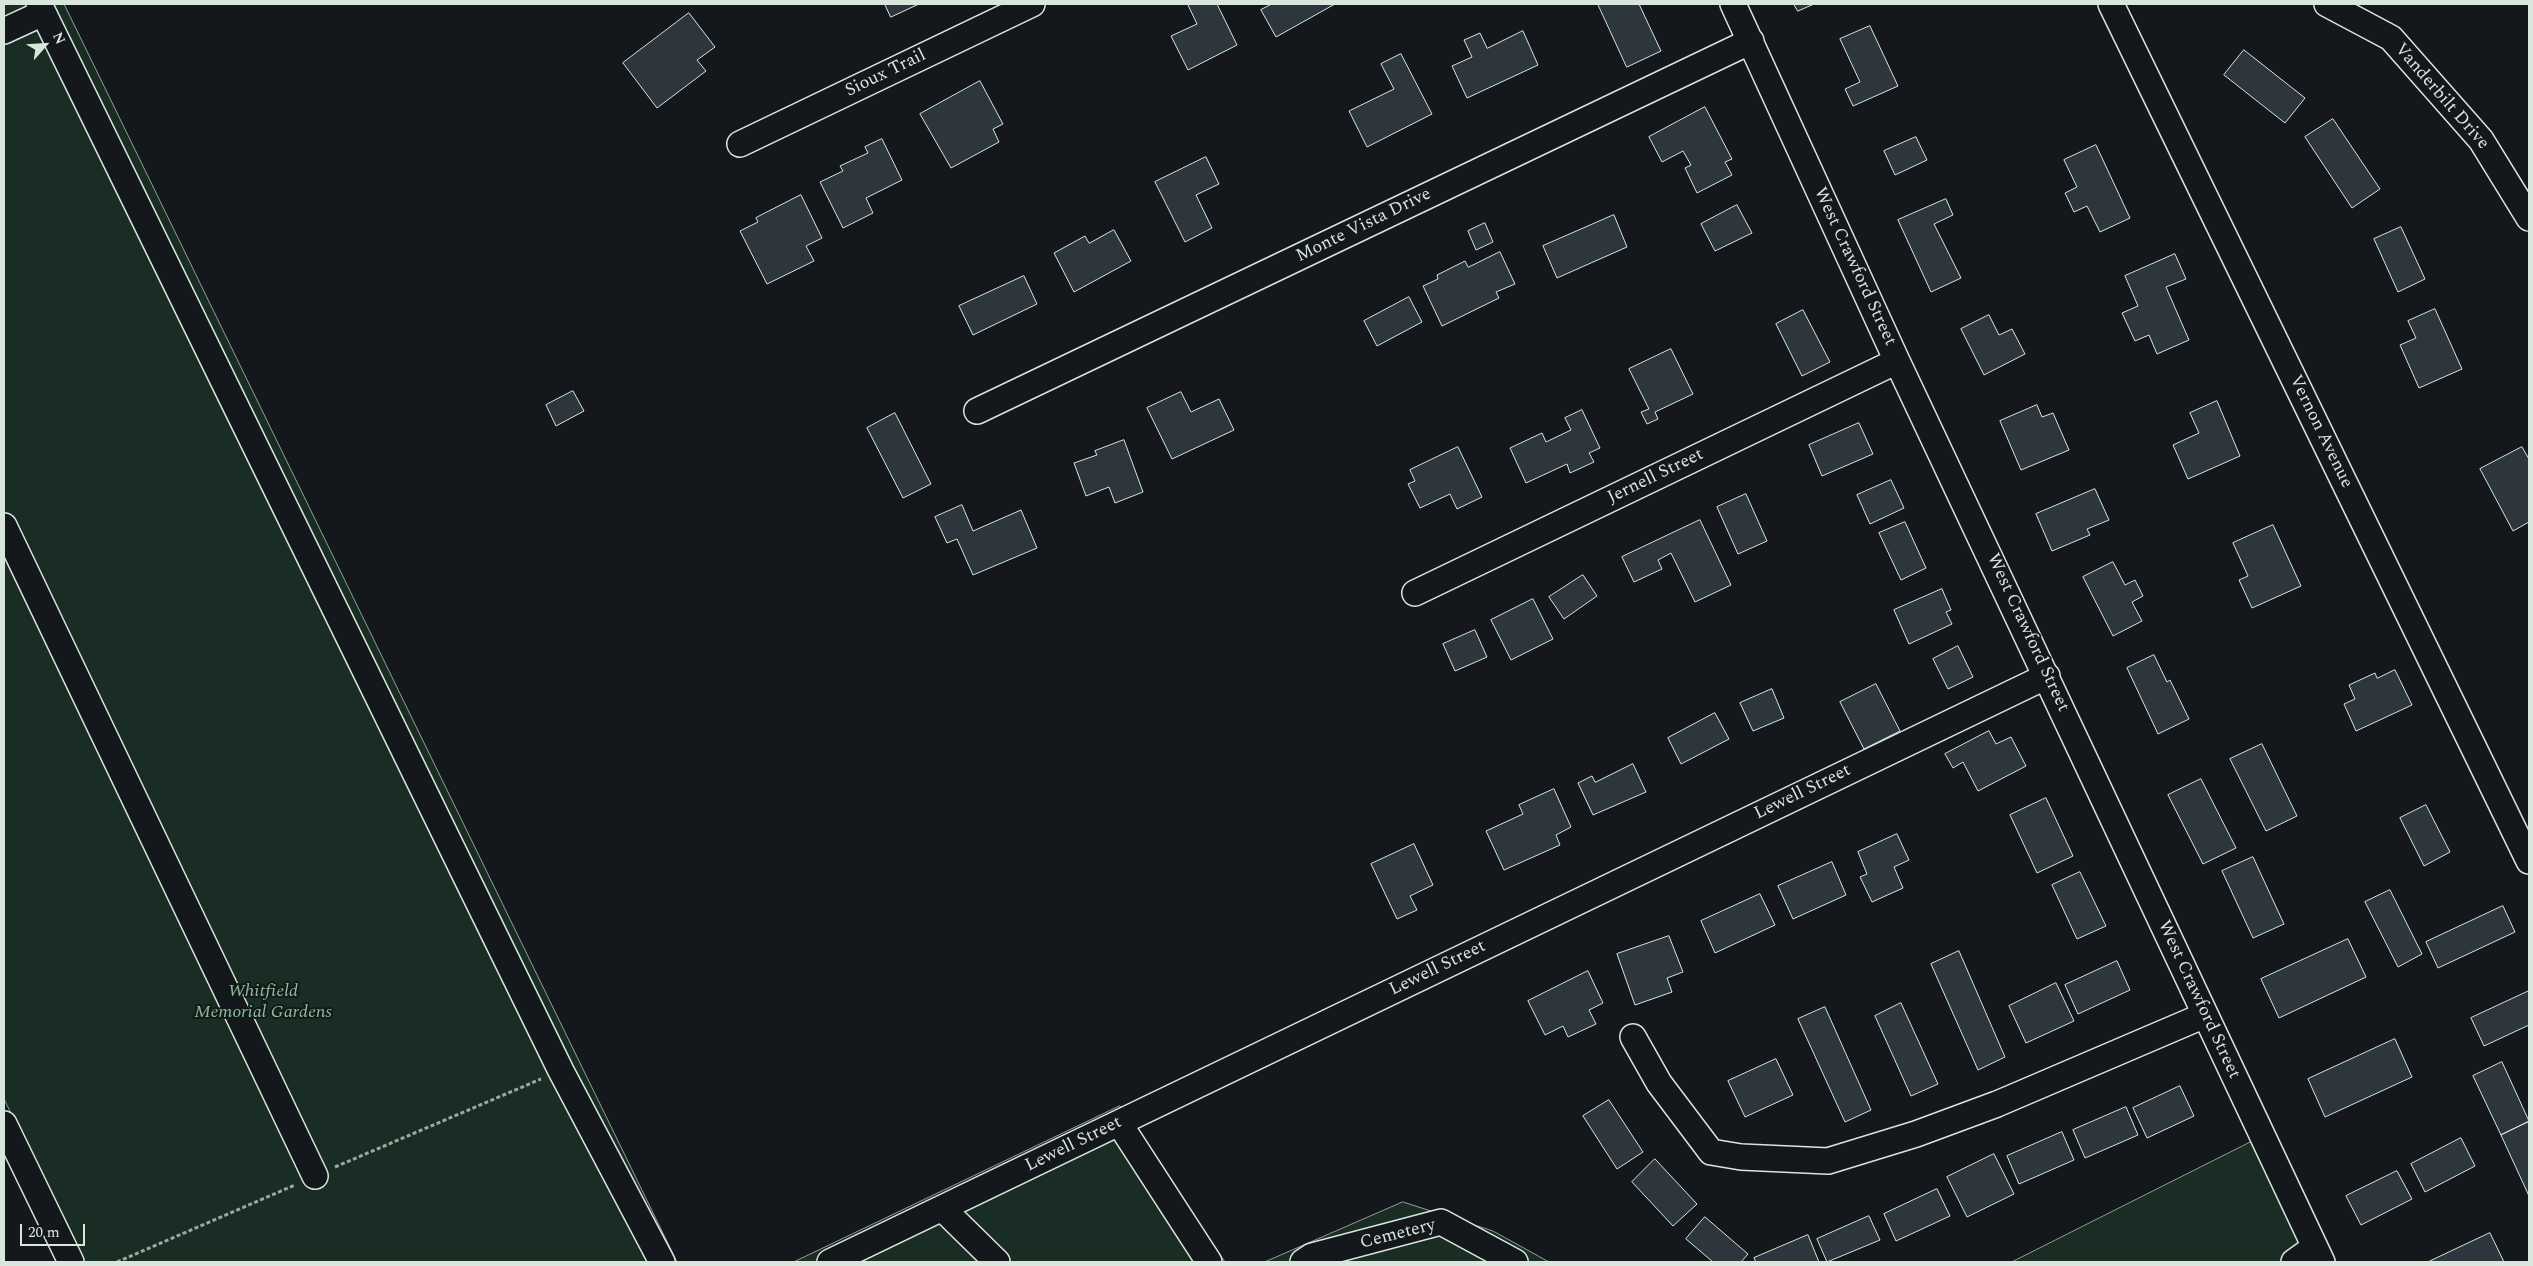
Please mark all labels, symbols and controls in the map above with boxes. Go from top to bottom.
north arrow [20,20,70,70]
text: N [47,28,71,48]
street label: Vanderbilt Drive [2389,40,2493,154]
street label: Sioux Trail [842,45,930,103]
street label: Monte Vista Drive [1293,184,1435,268]
street label: West Crawford Street [1808,184,1900,350]
street label: Vernon Avenue [2283,372,2357,492]
street label: Jernell Street [1605,444,1707,510]
street label: West Crawford Street [1981,550,2073,716]
street label: Lewell Street [1751,760,1855,826]
street label: West Crawford Street [2152,917,2244,1083]
street label: Lewell Street [1386,936,1490,1002]
park label: Whitfield Memorial Gardens [194,981,332,1024]
street label: Lewell Street [1022,1112,1126,1178]
scale bar [22,1214,88,1246]
street label: Cemetery [1358,1215,1438,1255]
text: 20 m [28,1221,60,1244]

